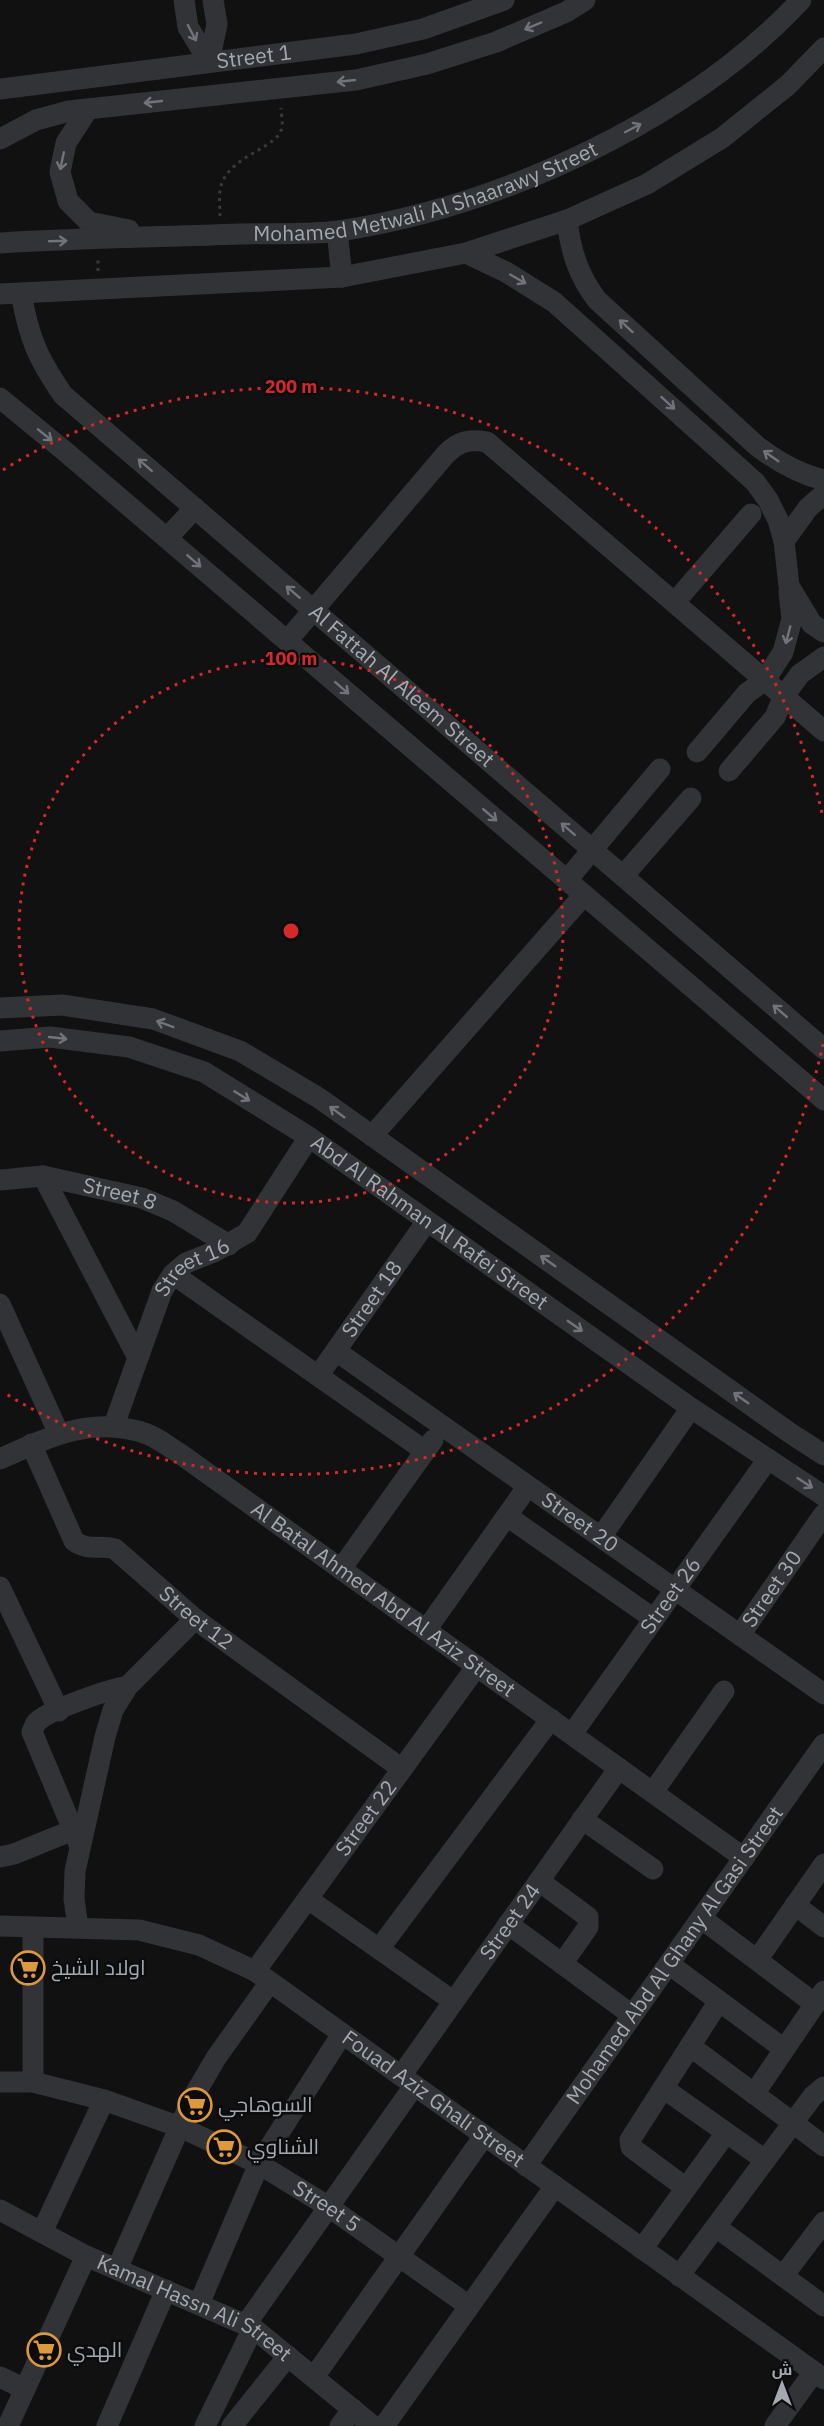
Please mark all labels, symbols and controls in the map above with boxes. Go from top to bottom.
one-way arrow [524,21,543,32]
one-way arrow [186,24,198,41]
street label: Street 1 [215,37,293,75]
one-way arrow [337,75,357,86]
one-way arrow [143,97,163,108]
one-way arrow [624,122,641,134]
street label: Mohamed Metwali Al Shaarawy Street [253,134,602,247]
one-way arrow [56,151,68,170]
one-way arrow [48,235,68,247]
one-way arrow [510,274,527,286]
one-way arrow [619,319,634,333]
text: 200 m [265,375,317,398]
one-way arrow [661,396,676,410]
one-way arrow [37,428,53,441]
one-way arrow [763,450,780,462]
one-way arrow [137,459,153,472]
one-way arrow [186,554,201,568]
one-way arrow [285,586,301,599]
street label: Al Fattah Al Aleem Street [304,598,501,773]
one-way arrow [781,626,793,645]
text: 100 m [265,647,317,670]
one-way arrow [334,681,349,695]
one-way arrow [482,808,497,822]
one-way arrow [561,822,576,836]
centre of rings [281,921,301,941]
one-way arrow [773,1004,788,1018]
one-way arrow [156,1017,175,1028]
one-way arrow [48,1033,68,1044]
one-way arrow [233,1090,250,1102]
one-way arrow [330,1106,346,1118]
street label: Abd Al Rahman Al Rafei Street [306,1128,554,1315]
street label: Street 8 [80,1170,162,1216]
street label: Street 16 [147,1231,235,1302]
street label: Street 18 [335,1255,408,1343]
one-way arrow [540,1255,556,1267]
one-way arrow [566,1320,582,1332]
one-way arrow [733,1392,749,1405]
one-way arrow [797,1477,814,1490]
street label: Street 20 [536,1485,624,1558]
street label: Al Batal Ahmed Abd Al Aziz Street [246,1494,521,1703]
street label: Street 30 [735,1544,808,1632]
street label: Street 26 [633,1551,707,1639]
street label: Street 12 [154,1579,240,1655]
street label: Street 22 [328,1774,403,1861]
street label: Mohamed Abd Al Ghany Al Gasi Street [559,1800,789,2109]
street label: Street 24 [473,1877,546,1965]
supermarket icon: اولاد الشيخ [10,1950,46,1986]
place label: اولاد الشيخ [51,1953,146,1982]
street label: Fouad Aziz Ghali Street [337,2023,531,2173]
supermarket icon: السوهاجي [177,2087,213,2123]
place label: السوهاجي [218,2090,313,2121]
supermarket icon: الشناوي [206,2129,242,2165]
place label: الشناوي [247,2132,319,2163]
street label: Street 5 [288,2173,366,2238]
street label: Kamal Hassn Ali Street [93,2247,298,2367]
supermarket icon: الهدي [26,2332,62,2368]
place label: الهدي [67,2335,122,2366]
north arrow [752,2354,812,2414]
text: ش [772,2359,792,2379]

